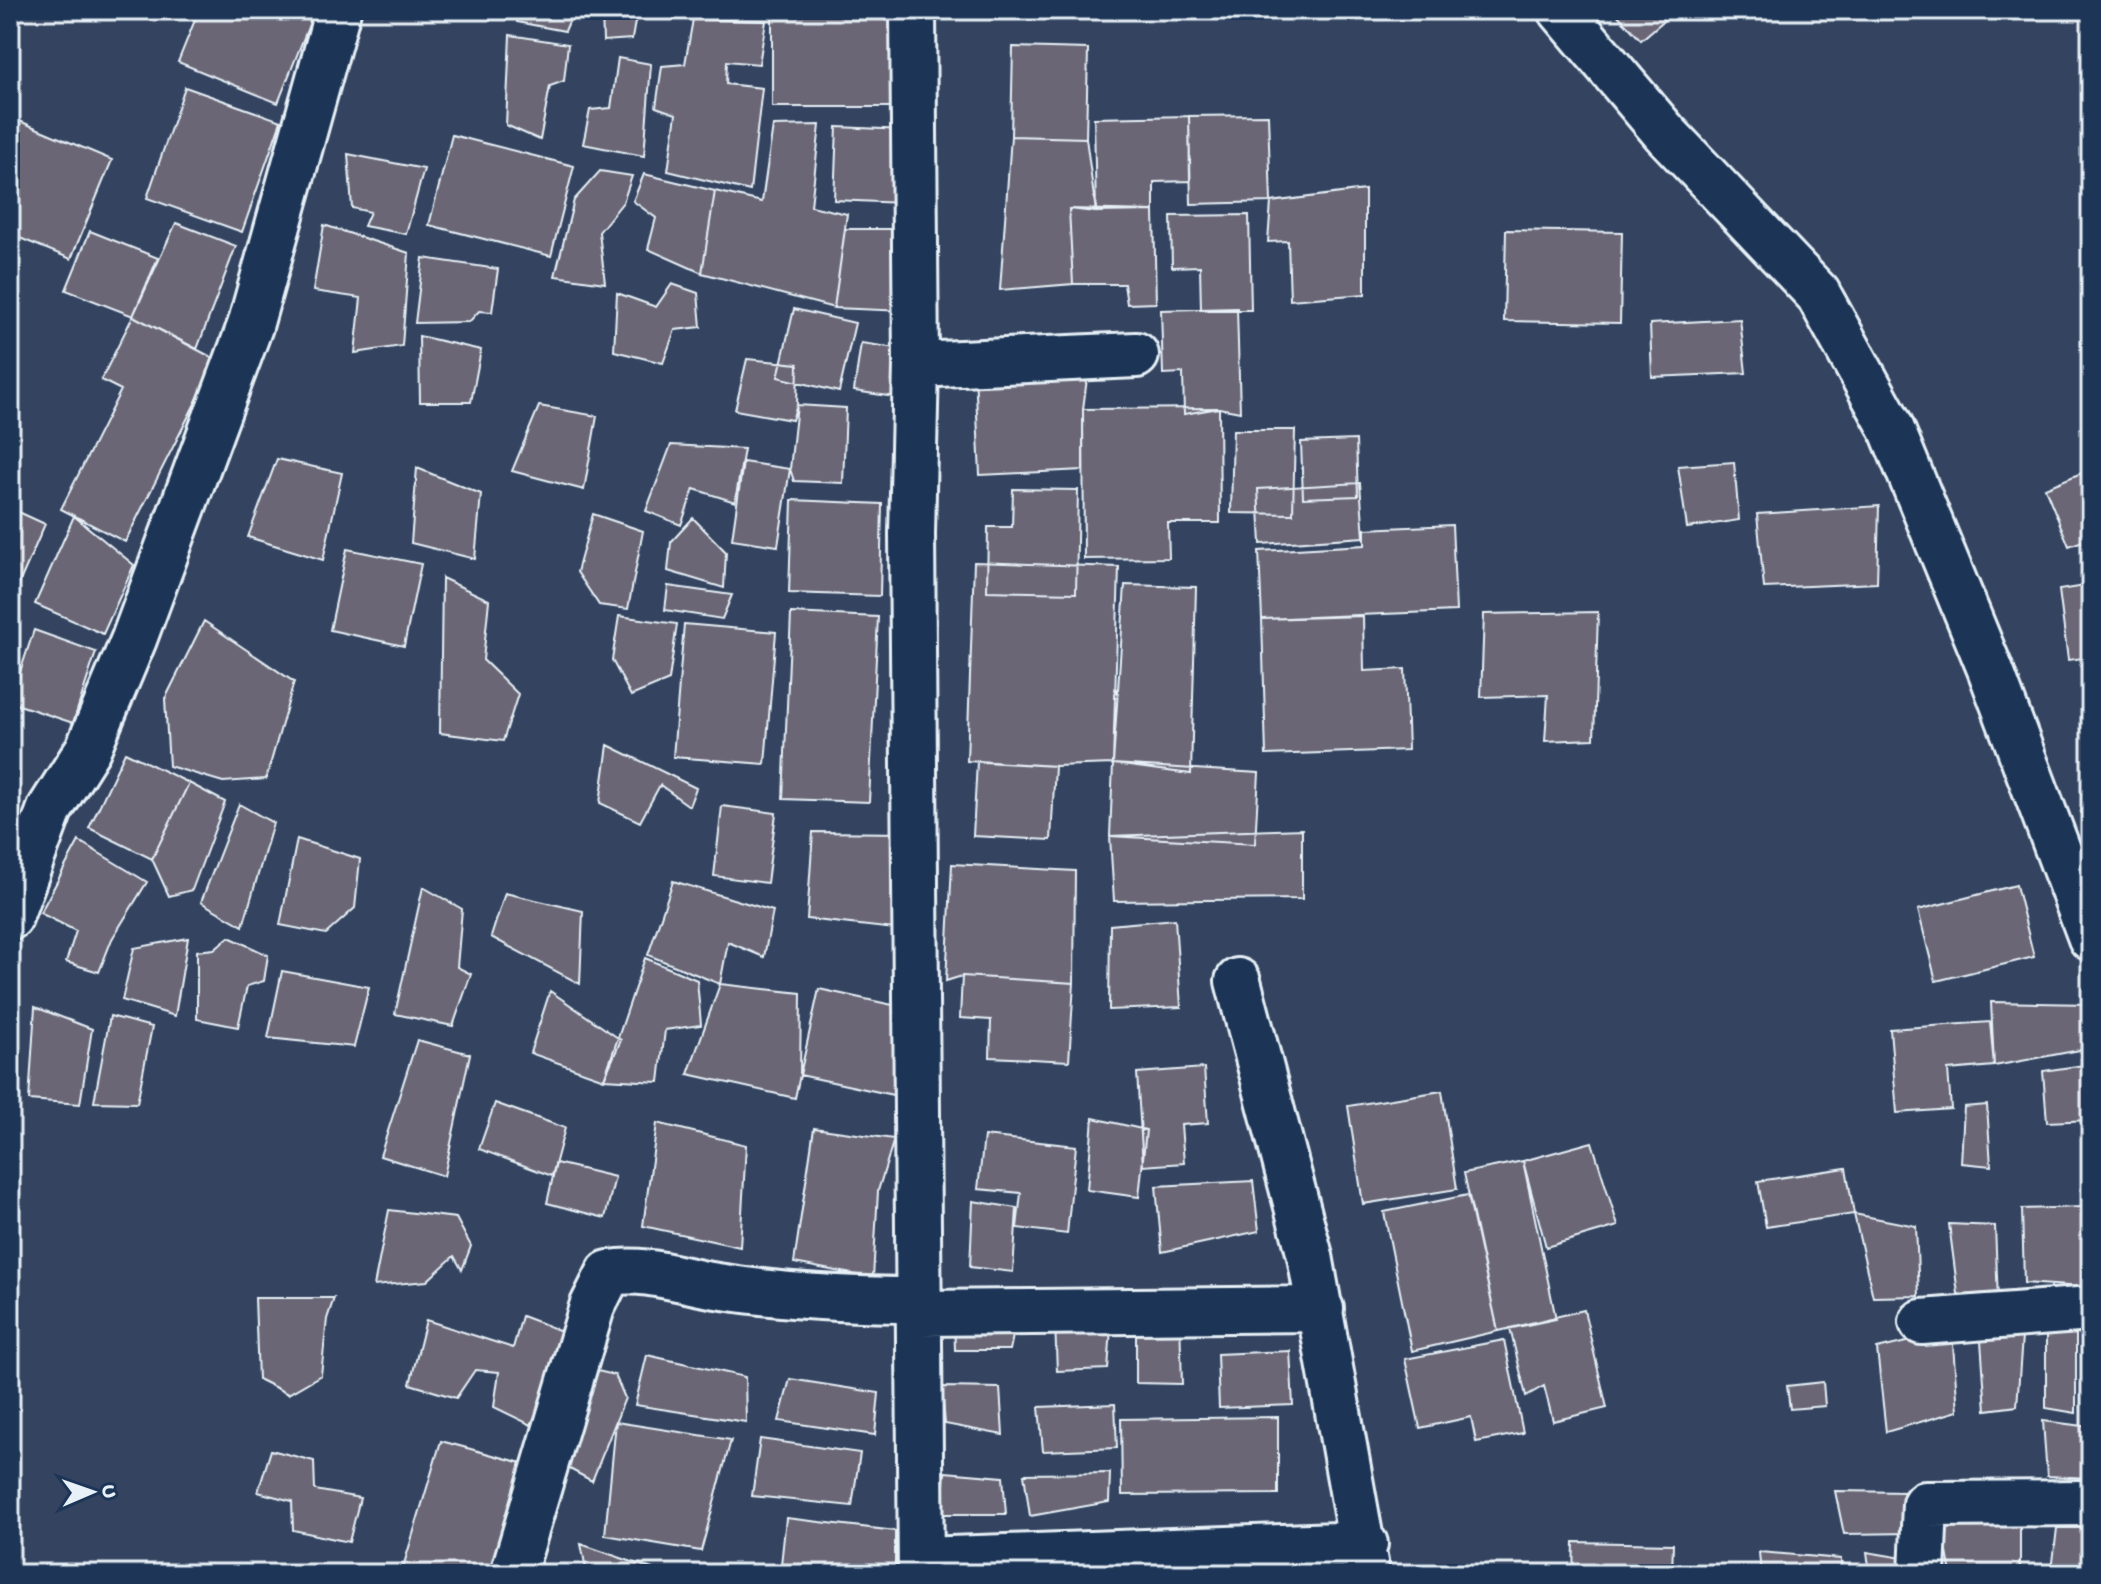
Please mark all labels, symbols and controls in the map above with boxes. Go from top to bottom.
north arrow [52,1452,132,1532]
text: U [95,1485,121,1499]

